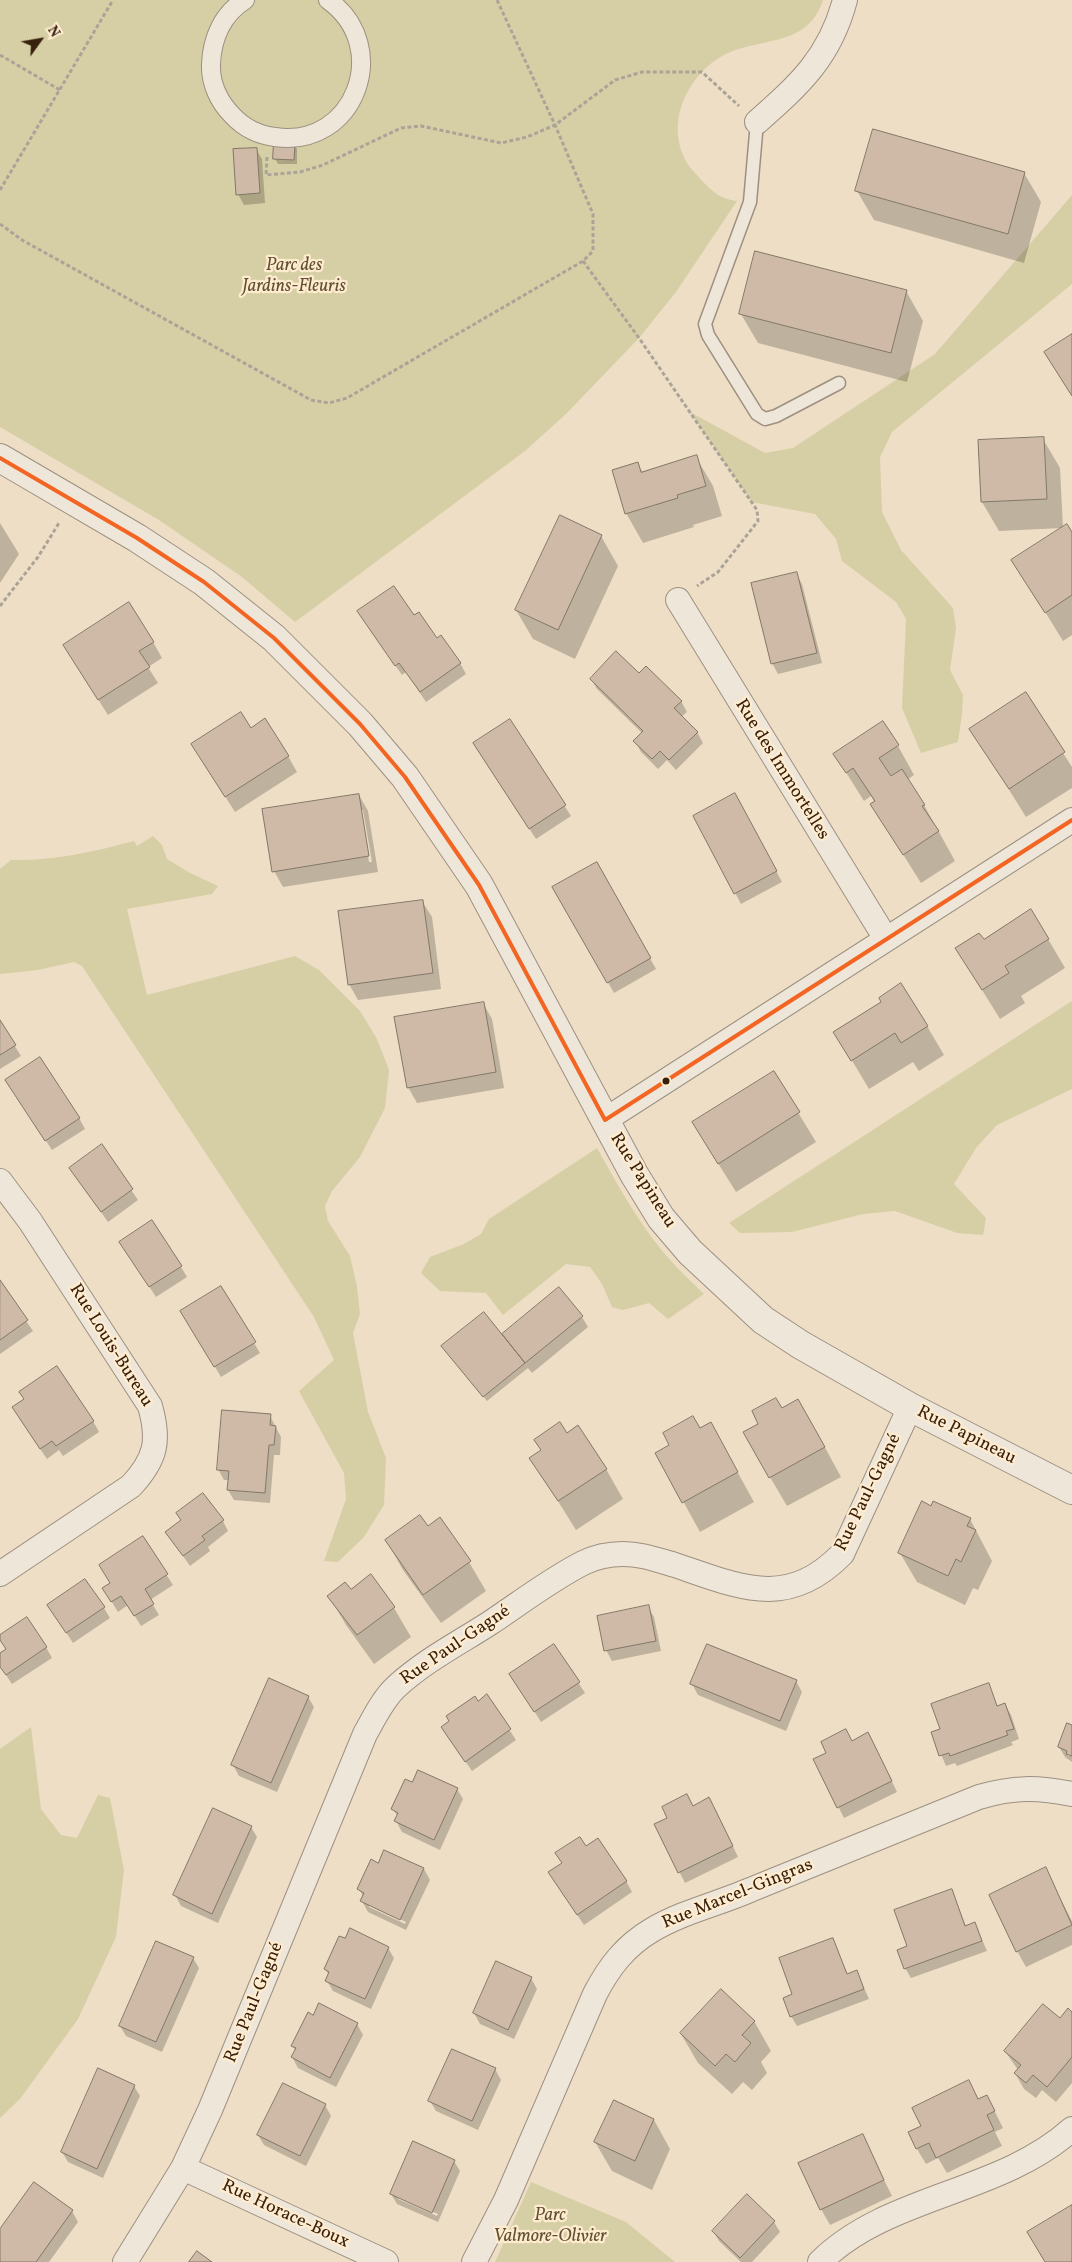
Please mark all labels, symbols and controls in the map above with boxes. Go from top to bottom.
north arrow [15,15,65,65]
text: N [42,22,64,41]
park label: Parc des Jardins-Fleuris [242,256,346,298]
street label: Rue des Immortelles [729,696,833,844]
unlabelled marker [661,1076,671,1086]
street label: Rue Papineau [604,1129,680,1233]
street label: Rue Louis-Bureau [63,1280,157,1412]
street label: Rue Papineau [913,1402,1019,1470]
street label: Rue Paul-Gagné [831,1431,907,1555]
street label: Rue Paul-Gagné [397,1601,515,1691]
street label: Rue Marcel-Gingras [660,1855,816,1935]
street label: Rue Paul-Gagné [221,1940,289,2066]
street label: Rue Horace-Boux [218,2176,352,2254]
park label: Parc Valmore-Olivier [493,2206,607,2248]

